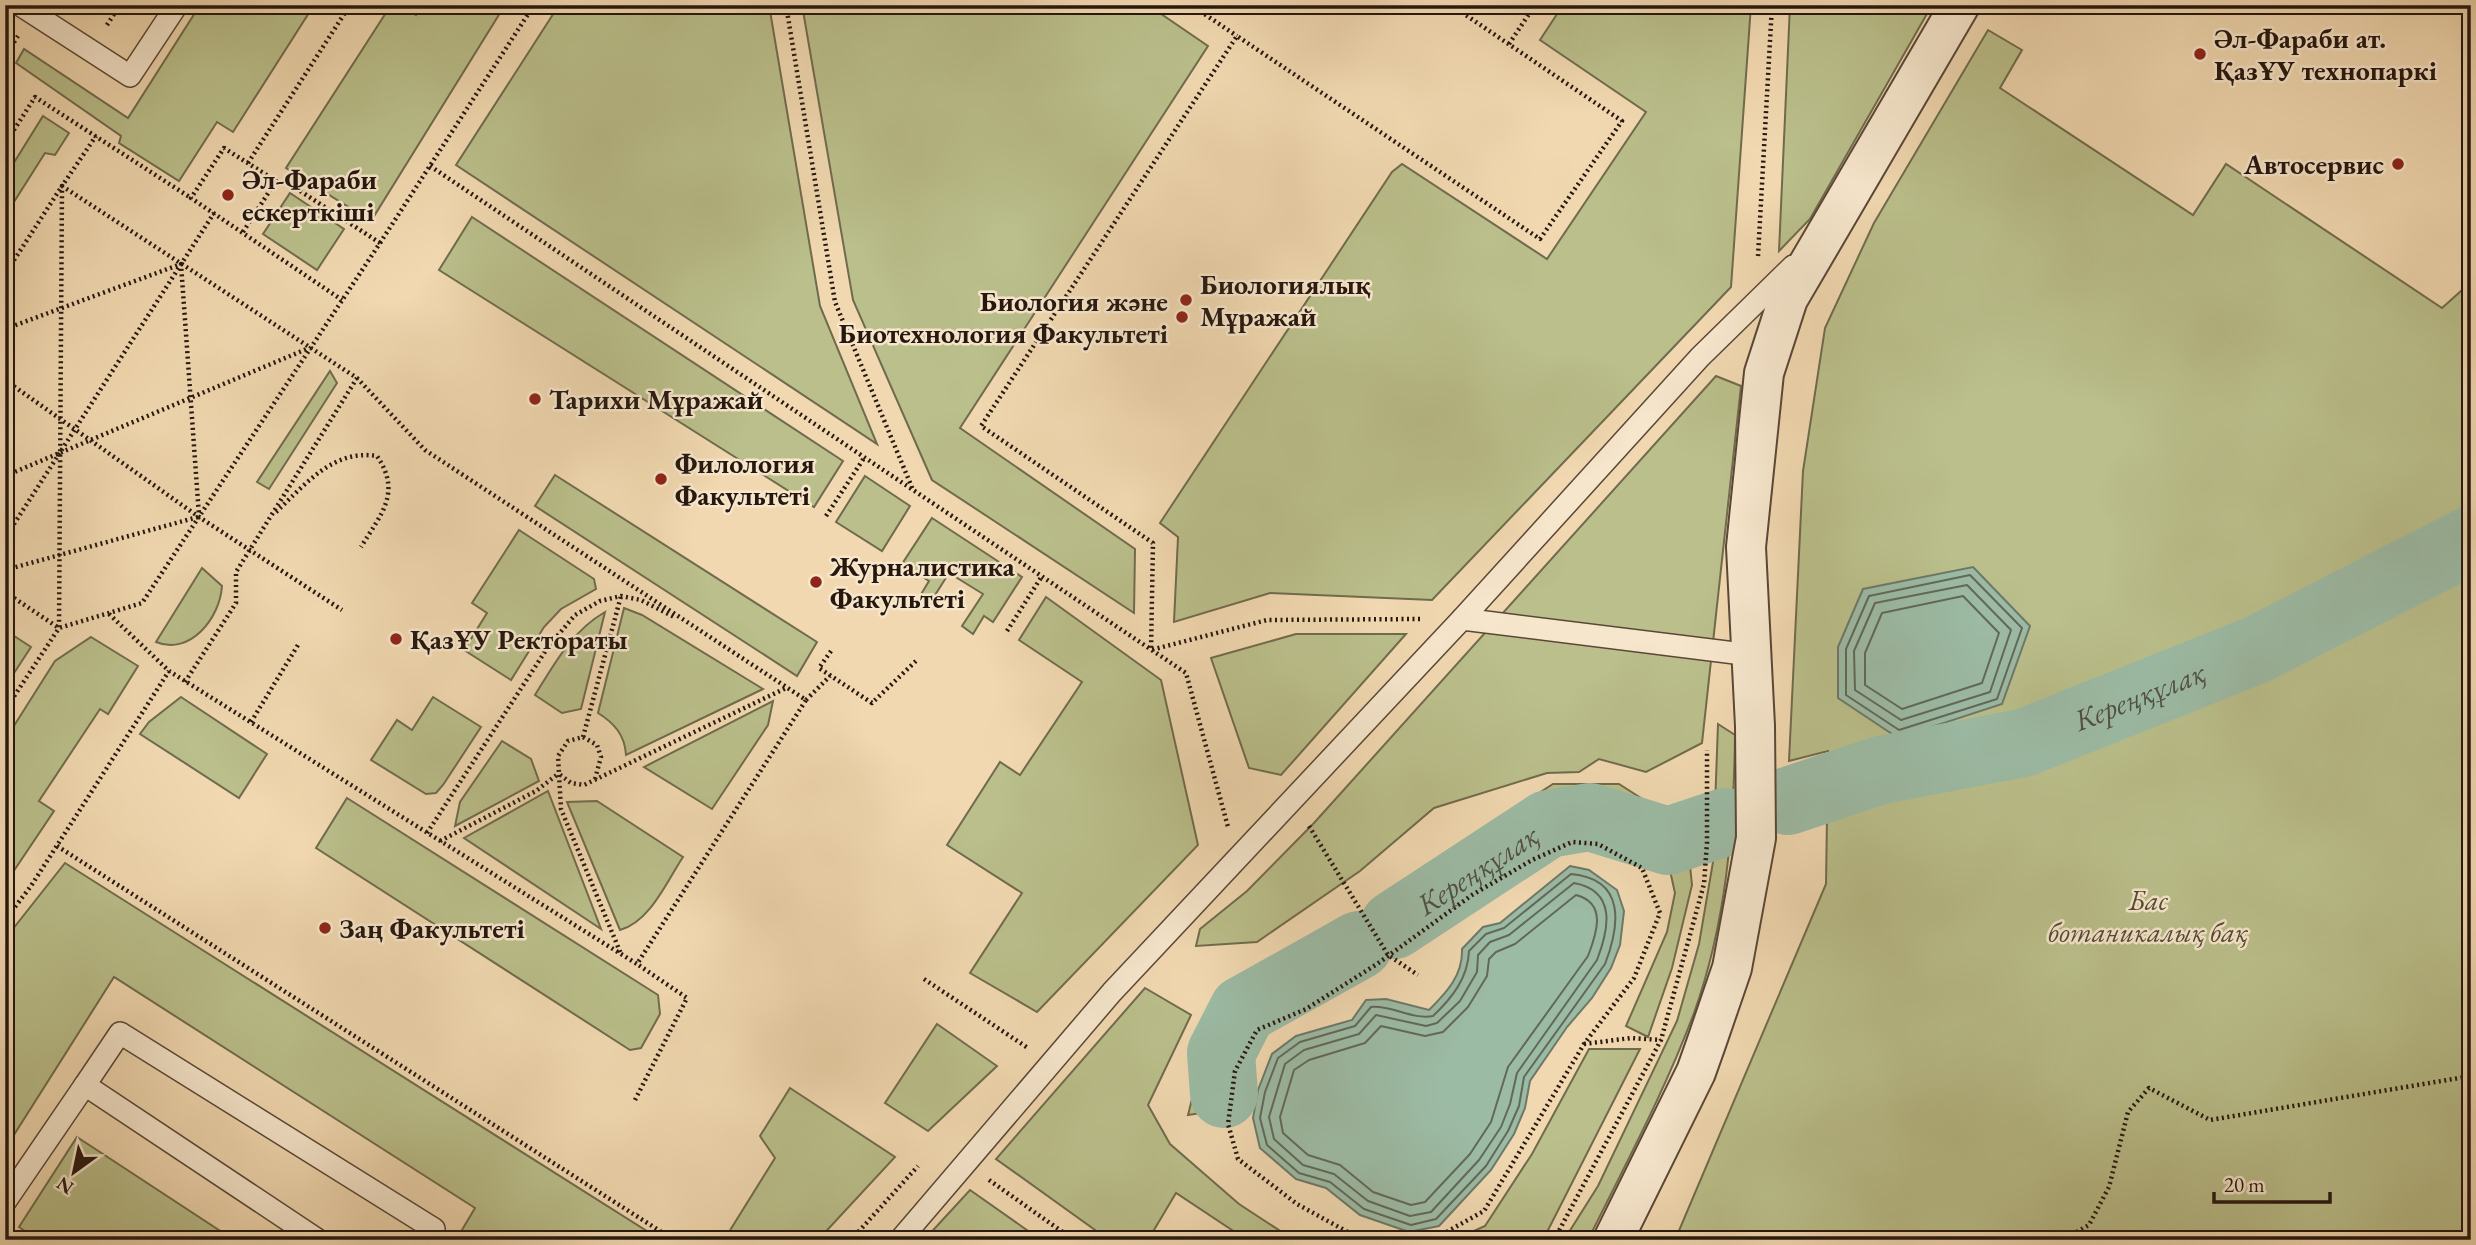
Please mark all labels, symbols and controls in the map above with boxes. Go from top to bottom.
place label: Әл-Фараби ат. ҚазҰУ технопаркі [2214,20,2437,88]
marker: Әл-Фараби ат. ҚазҰУ технопаркі [2192,46,2208,62]
place label: Автосервис [2243,146,2384,182]
marker: Автосервис [2390,156,2406,172]
place label: Әл-Фараби ескерткіші [242,161,377,229]
marker: Әл-Фараби ескерткіші [220,187,236,203]
place label: Биологиялық Мұражай [1200,266,1371,334]
place label: Биология және Биотехнология Факультеті [839,283,1168,351]
marker: Биологиялық Мұражай [1178,292,1194,308]
marker: Биология және Биотехнология Факультеті [1174,309,1190,325]
place label: Тарихи Мұражай [549,381,763,417]
marker: Тарихи Мұражай [527,391,543,407]
place label: Филология Факультеті [675,445,815,513]
marker: Филология Факультеті [653,471,669,487]
place label: Журналистика Факультеті [829,548,1015,616]
marker: Журналистика Факультеті [808,574,824,590]
place label: ҚазҰУ Ректораты [410,621,628,657]
marker: ҚазҰУ Ректораты [388,631,404,647]
water label: Кереңқұлақ [2067,652,2211,740]
water label: Кереңқұлақ [1408,815,1546,925]
park label: Бас ботаникалық бақ [2048,882,2249,950]
place label: Заң Факультеті [339,910,525,946]
marker: Заң Факультеті [317,920,333,936]
north arrow [38,1136,108,1206]
scale bar [2214,1161,2329,1205]
text: N [51,1171,78,1201]
text: 20 m [2224,1171,2265,1198]

